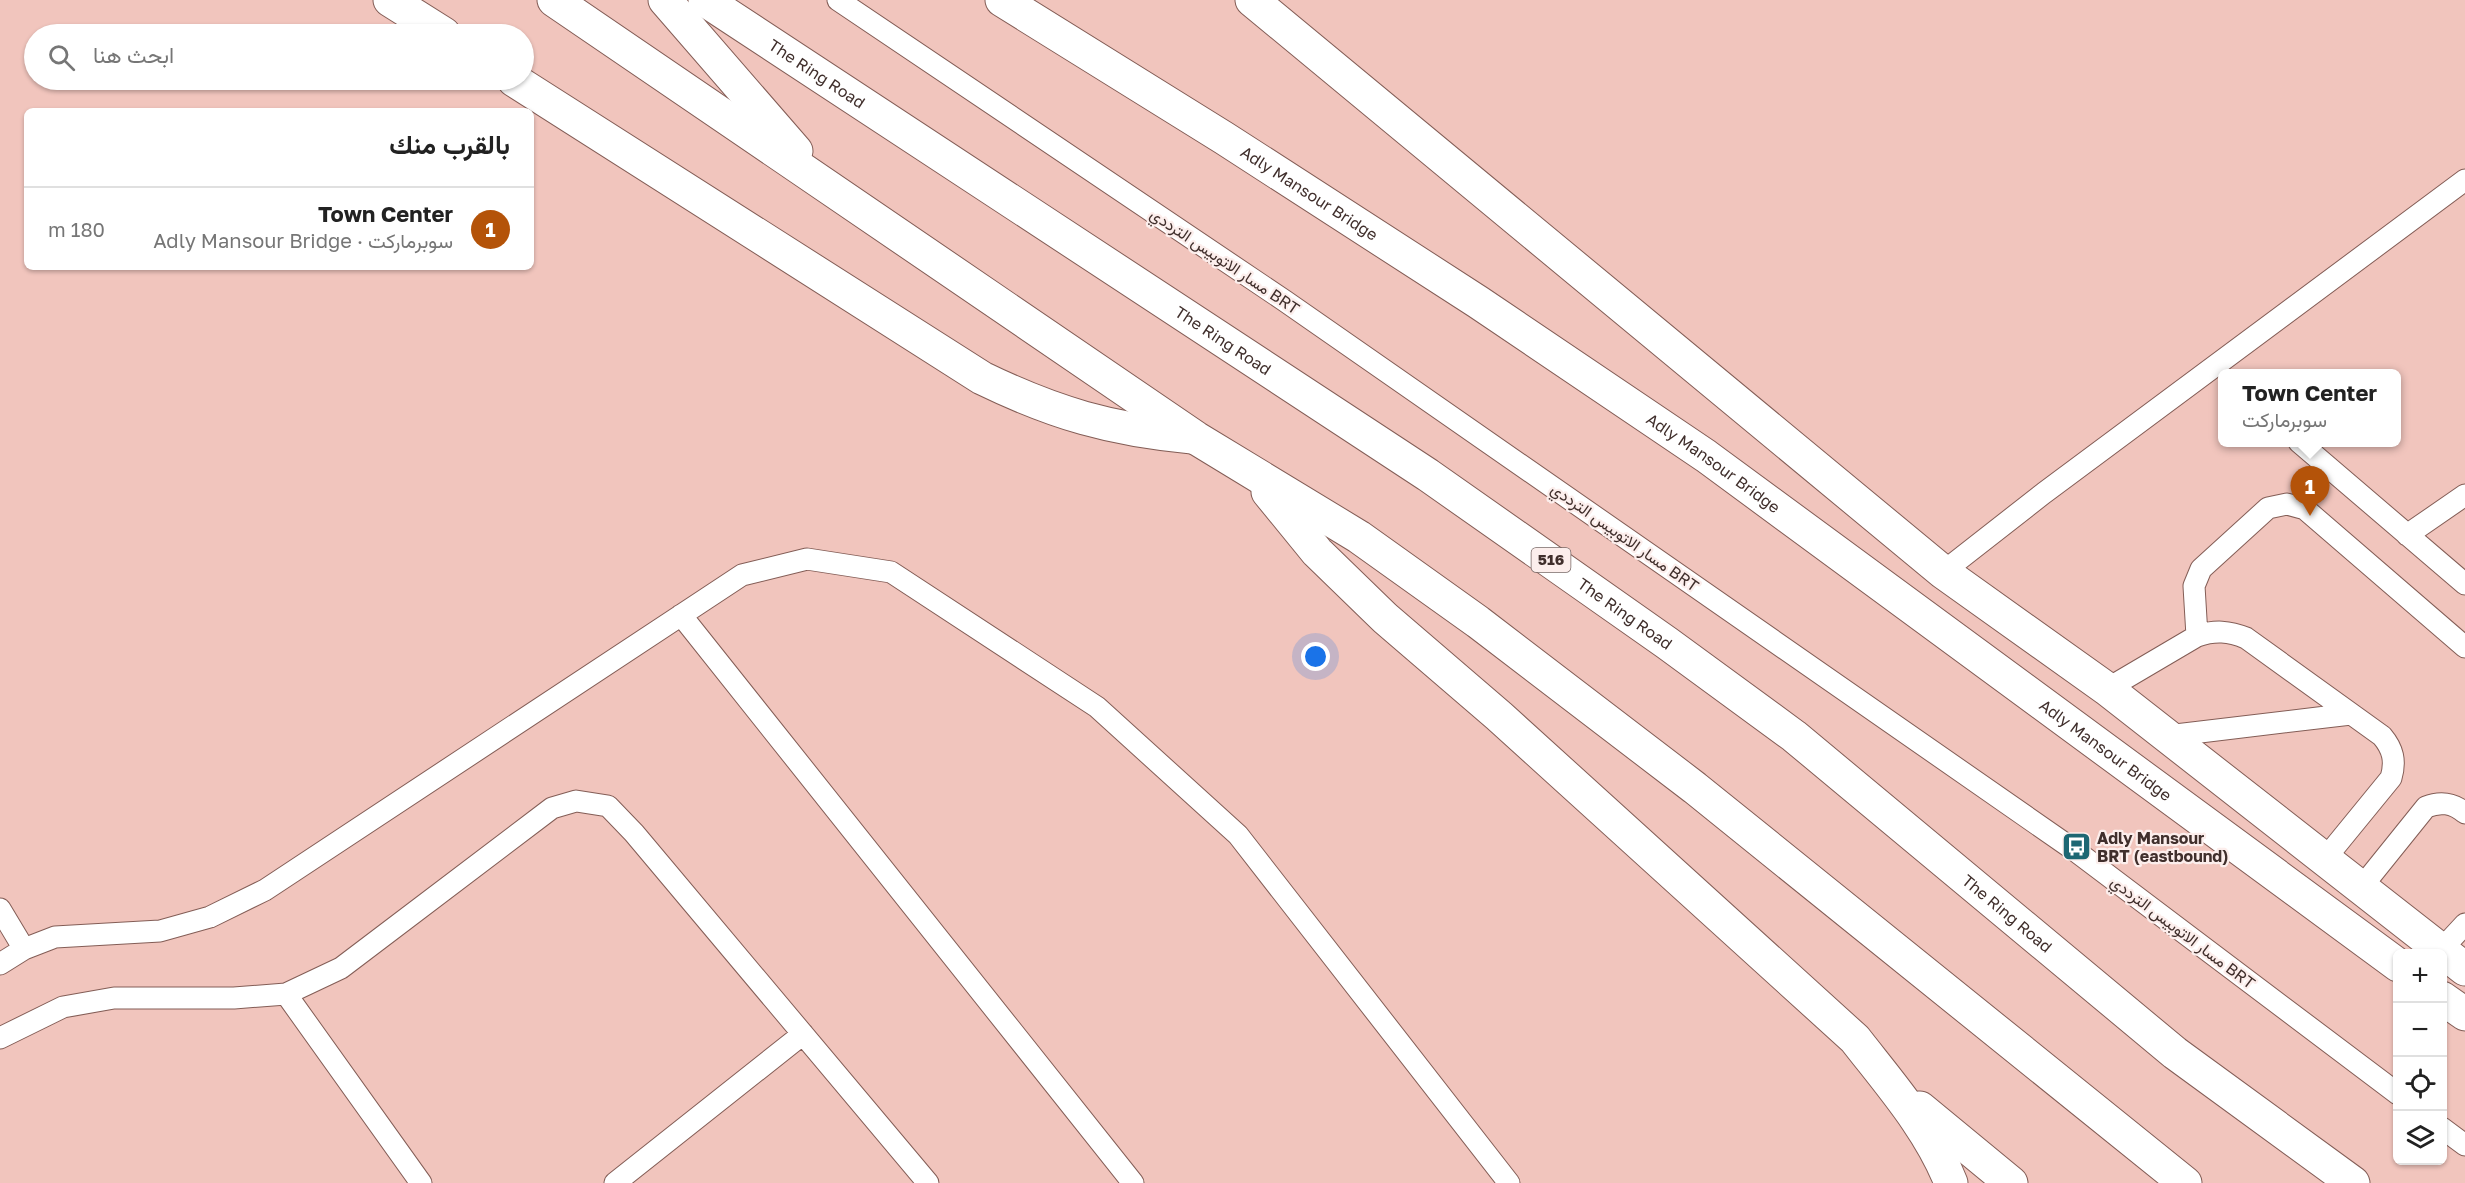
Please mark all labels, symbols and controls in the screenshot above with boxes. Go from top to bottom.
search box [24,24,534,90]
street label: The Ring Road [765,35,869,112]
icon: search [45,41,78,74]
text: ابحث هنا [93,41,174,68]
text: بالقرب منك [389,129,510,160]
street label: Adly Mansour Bridge [1237,142,1382,245]
text: Town Center [318,200,453,227]
street label: مسار الاتوبيس الترددي BRT [1144,204,1304,322]
text: 180 m [48,217,105,241]
text: 1 [485,217,496,241]
text: سوبرماركت · Adly Mansour Bridge [153,228,453,252]
street label: The Ring Road [1171,302,1275,379]
popup [2218,369,2401,447]
text: Town Center [2242,379,2377,406]
text: سوبرماركت [2242,407,2327,431]
street label: Adly Mansour Bridge [1643,409,1784,517]
pin: 1 [2290,466,2330,516]
street label: مسار الاتوبيس الترددي BRT [1545,478,1703,599]
road number: 516 [1532,548,1570,572]
street label: The Ring Road [1574,573,1676,654]
your location [1301,642,1330,671]
street label: Adly Mansour Bridge [2036,695,2176,805]
place label: Adly Mansour BRT (eastbound) [2097,828,2228,866]
bus stop icon: Adly Mansour BRT (eastbound) [2060,831,2092,863]
street label: The Ring Road [1958,870,2056,957]
street label: مسار الاتوبيس الترددي BRT [2104,871,2259,996]
map controls [2393,949,2447,1165]
button: + [2393,949,2447,1003]
button: − [2393,1003,2447,1057]
button: locate [2393,1057,2447,1111]
button: layers [2393,1111,2447,1165]

